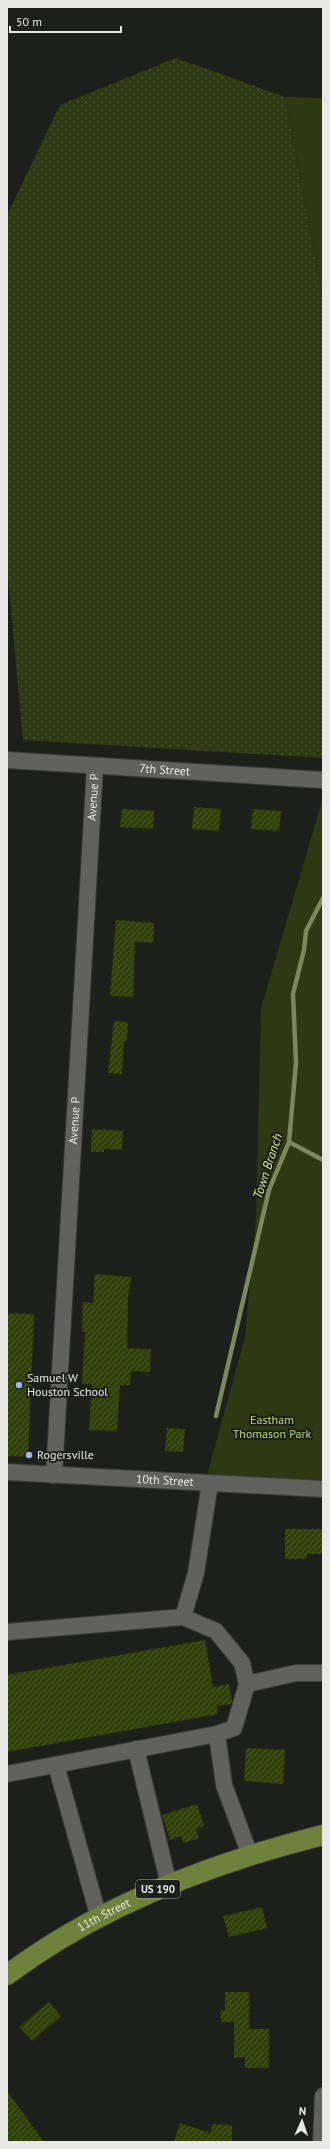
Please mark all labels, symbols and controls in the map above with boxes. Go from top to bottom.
scale bar [10,8,121,34]
text: 50 m [16,14,42,29]
street label: 7th Street [139,760,191,779]
street label: Avenue P [84,773,102,821]
street label: Avenue P [65,1096,83,1145]
water label: Town Branch [249,1131,286,1201]
place label: Samuel W Houston School [27,1370,108,1399]
marker: Samuel W Houston School [14,1380,24,1390]
park label: Eastham Thomason Park [233,1412,312,1441]
place label: Rogersville [37,1447,94,1462]
marker: Rogersville [24,1450,34,1460]
street label: 10th Street [136,1471,194,1489]
road number: US 190 [136,1880,180,1898]
street label: 11th Street [74,1895,132,1935]
north arrow [282,2101,322,2141]
text: N [299,2104,307,2118]

